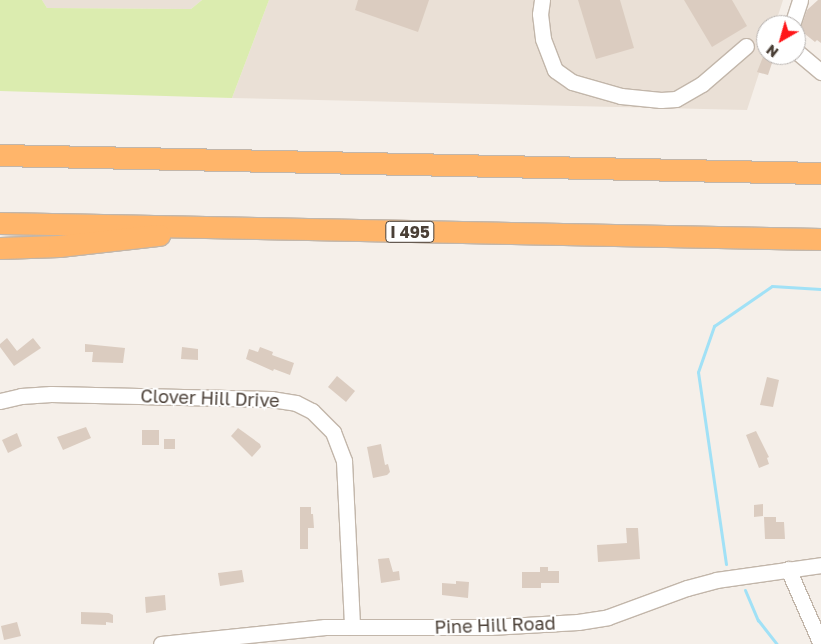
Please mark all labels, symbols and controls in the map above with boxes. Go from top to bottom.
north arrow [756,15,806,65]
text: N [763,41,782,61]
road number: I 495 [385,218,435,246]
street label: Clover Hill Drive [140,385,280,411]
street label: Pine Hill Road [434,612,556,638]

